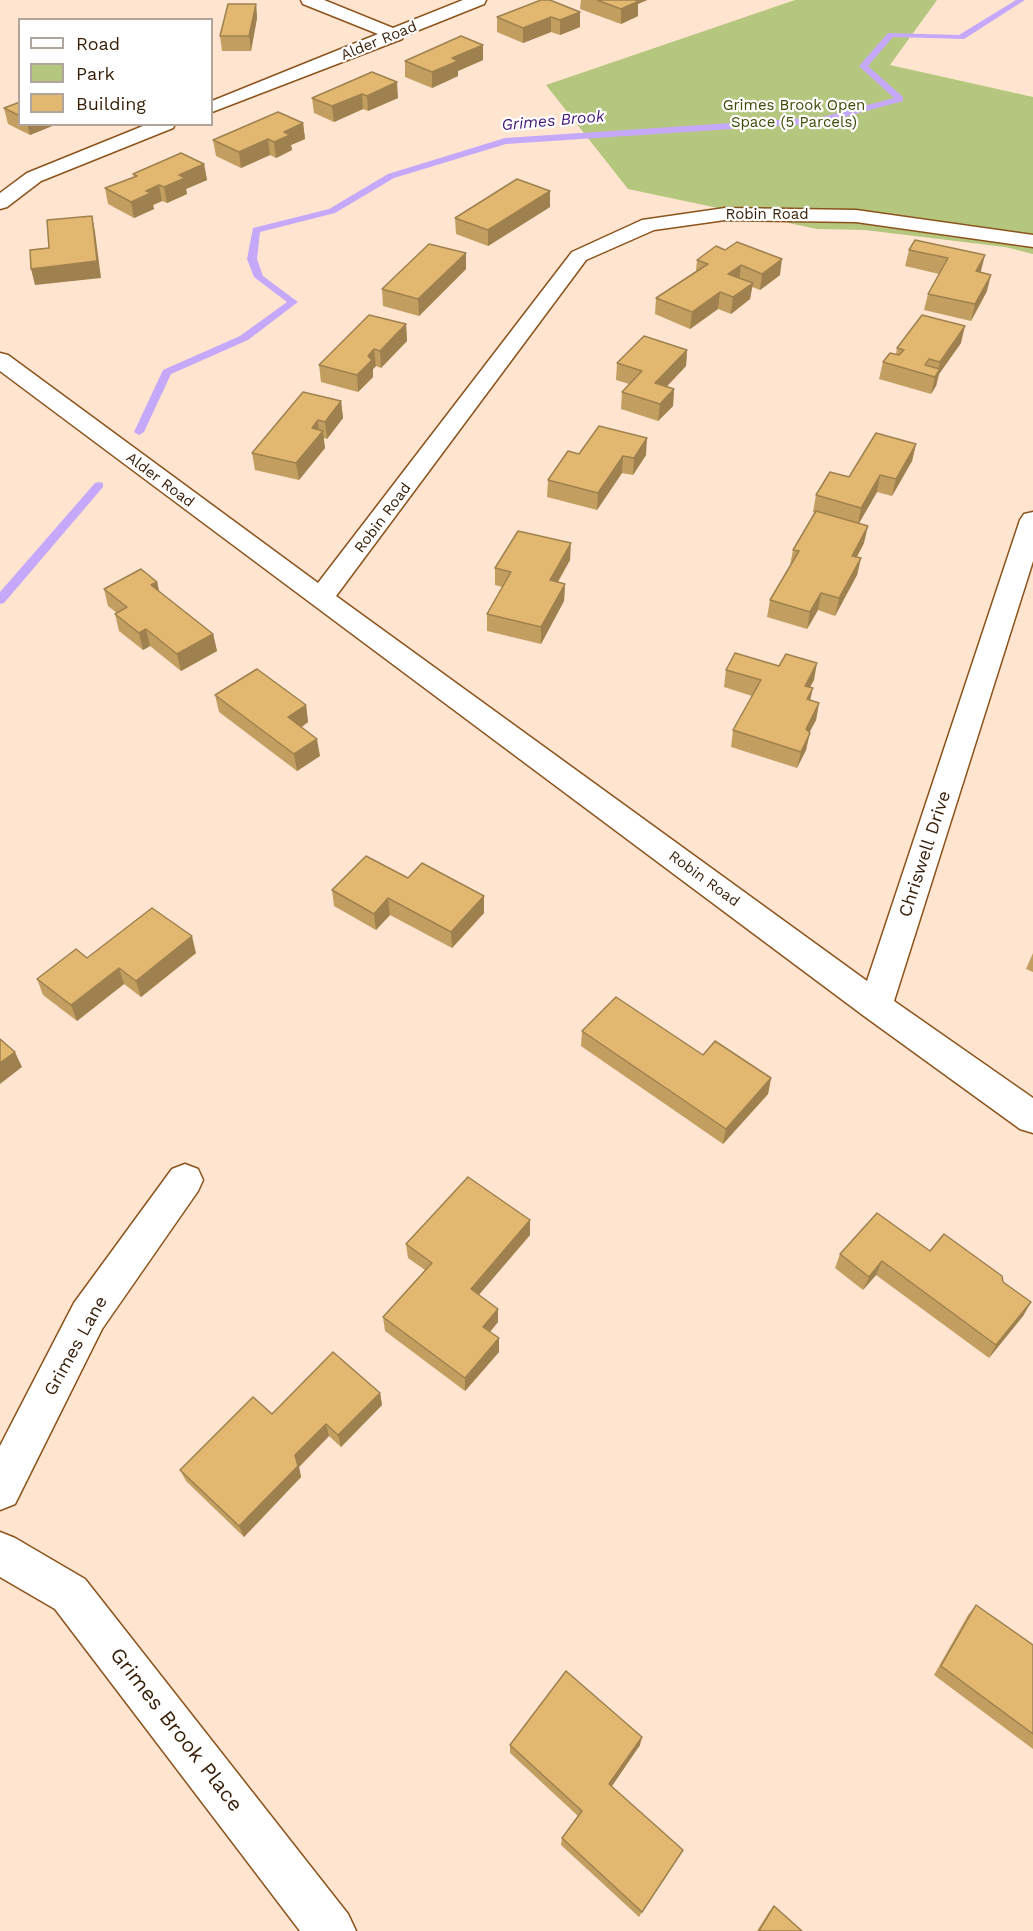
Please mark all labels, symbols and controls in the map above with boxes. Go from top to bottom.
legend [18,18,213,126]
street label: Alder Road [338,18,420,64]
text: Road [76,33,120,54]
text: Park [76,63,115,84]
text: Building [76,93,146,114]
park label: Grimes Brook Open Space (5 Parcels) [723,97,865,132]
water label: Grimes Brook [501,107,605,135]
street label: Robin Road [725,206,809,224]
street label: Alder Road [122,449,198,511]
street label: Robin Road [351,479,415,557]
street label: Chriswell Drive [894,788,956,920]
street label: Robin Road [665,847,743,911]
street label: Grimes Lane [40,1292,112,1400]
street label: Grimes Brook Place [104,1643,248,1817]

